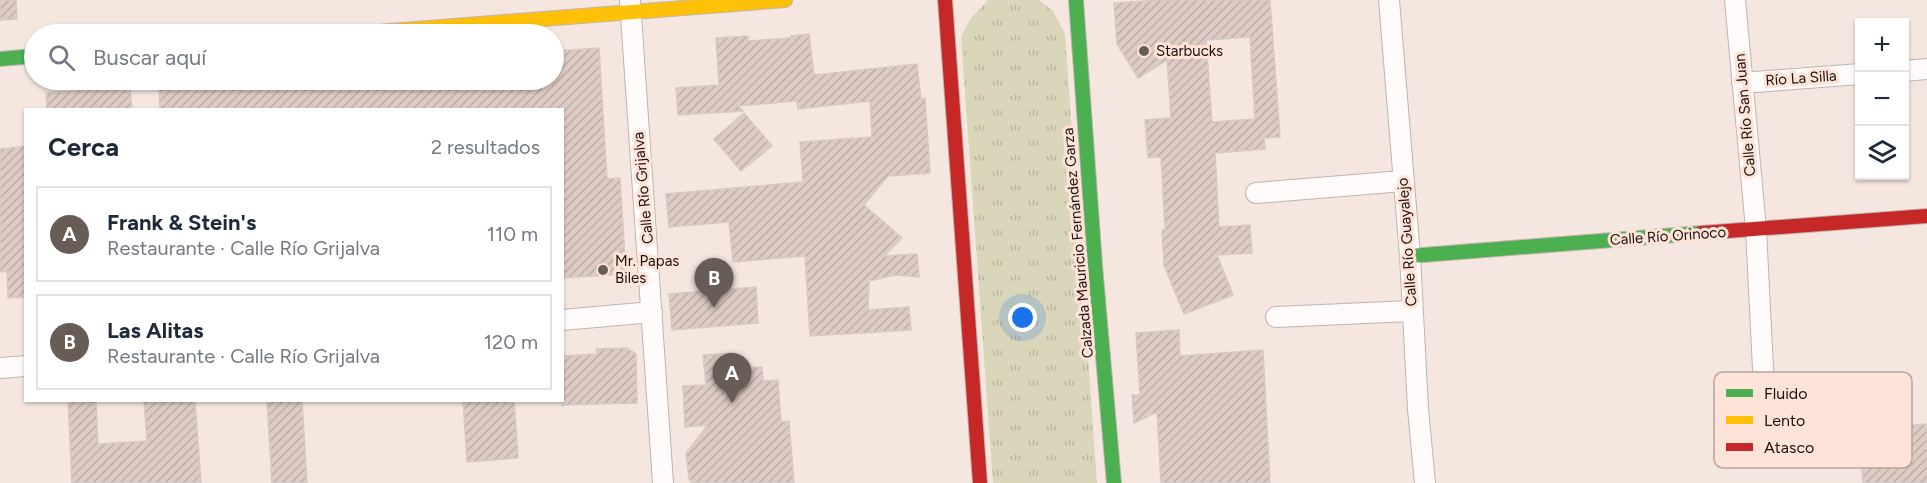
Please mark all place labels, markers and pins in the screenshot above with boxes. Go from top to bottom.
place label: Starbucks [1156,42,1223,60]
marker: Starbucks [1137,44,1151,58]
place label: Mr. Papas Biles [615,252,679,287]
pin: B [694,258,734,308]
marker: Mr. Papas Biles [596,263,610,277]
pin: A [712,354,752,403]

